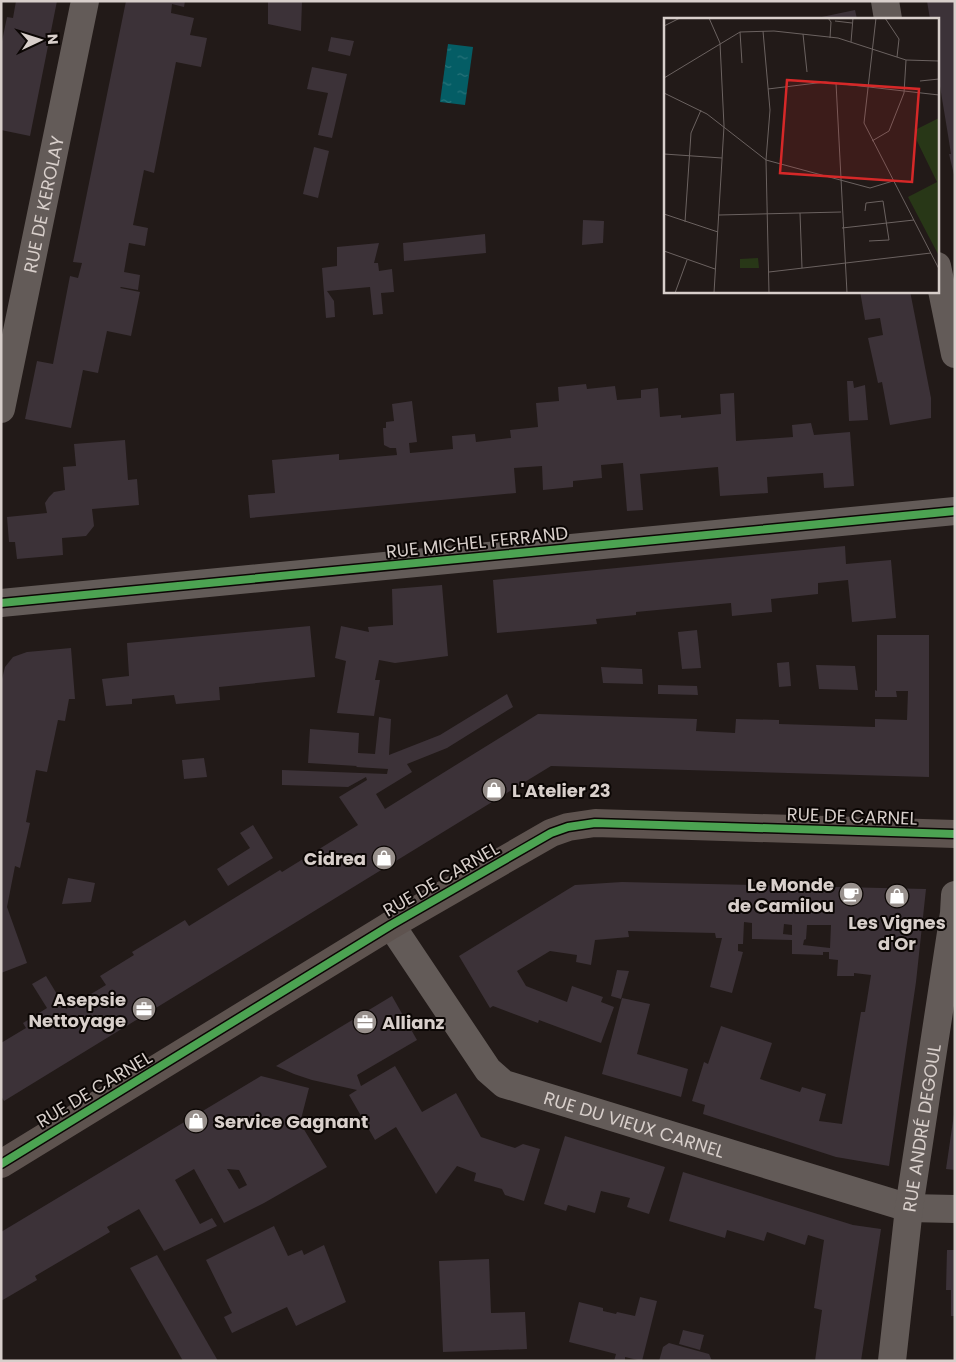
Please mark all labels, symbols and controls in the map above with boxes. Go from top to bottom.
north arrow [15,15,65,65]
inset map [664,18,938,292]
text: N [43,33,63,45]
street label: RUE DE KEROLAY [17,133,70,275]
street label: RUE MICHEL FERRAND [385,520,569,564]
shop icon: L'Atelier 23 [481,777,507,803]
place label: L'Atelier 23 [512,778,611,803]
street label: RUE DE CARNEL [786,801,918,831]
street label: RUE DE CARNEL [378,835,504,922]
shop icon: Cidrea [371,845,397,871]
place label: Cidrea [304,846,366,871]
place label: Le Monde de Camilou [728,872,834,918]
cafe icon: Le Monde de Camilou [838,881,864,907]
shop icon: Les Vignes d'Or [884,883,910,909]
place label: Les Vignes d'Or [848,910,946,956]
place label: Asepsie Nettoyage [28,987,126,1033]
office icon: Asepsie Nettoyage [131,996,157,1022]
office icon: Allianz [352,1009,378,1035]
place label: Allianz [382,1010,445,1035]
street label: RUE ANDRÉ DEGOUL [896,1042,946,1214]
street label: RUE DE CARNEL [32,1045,157,1133]
street label: RUE DU VIEUX CARNEL [541,1084,728,1163]
shop icon: Service Gagnant [183,1108,209,1134]
place label: Service Gagnant [214,1109,368,1134]

